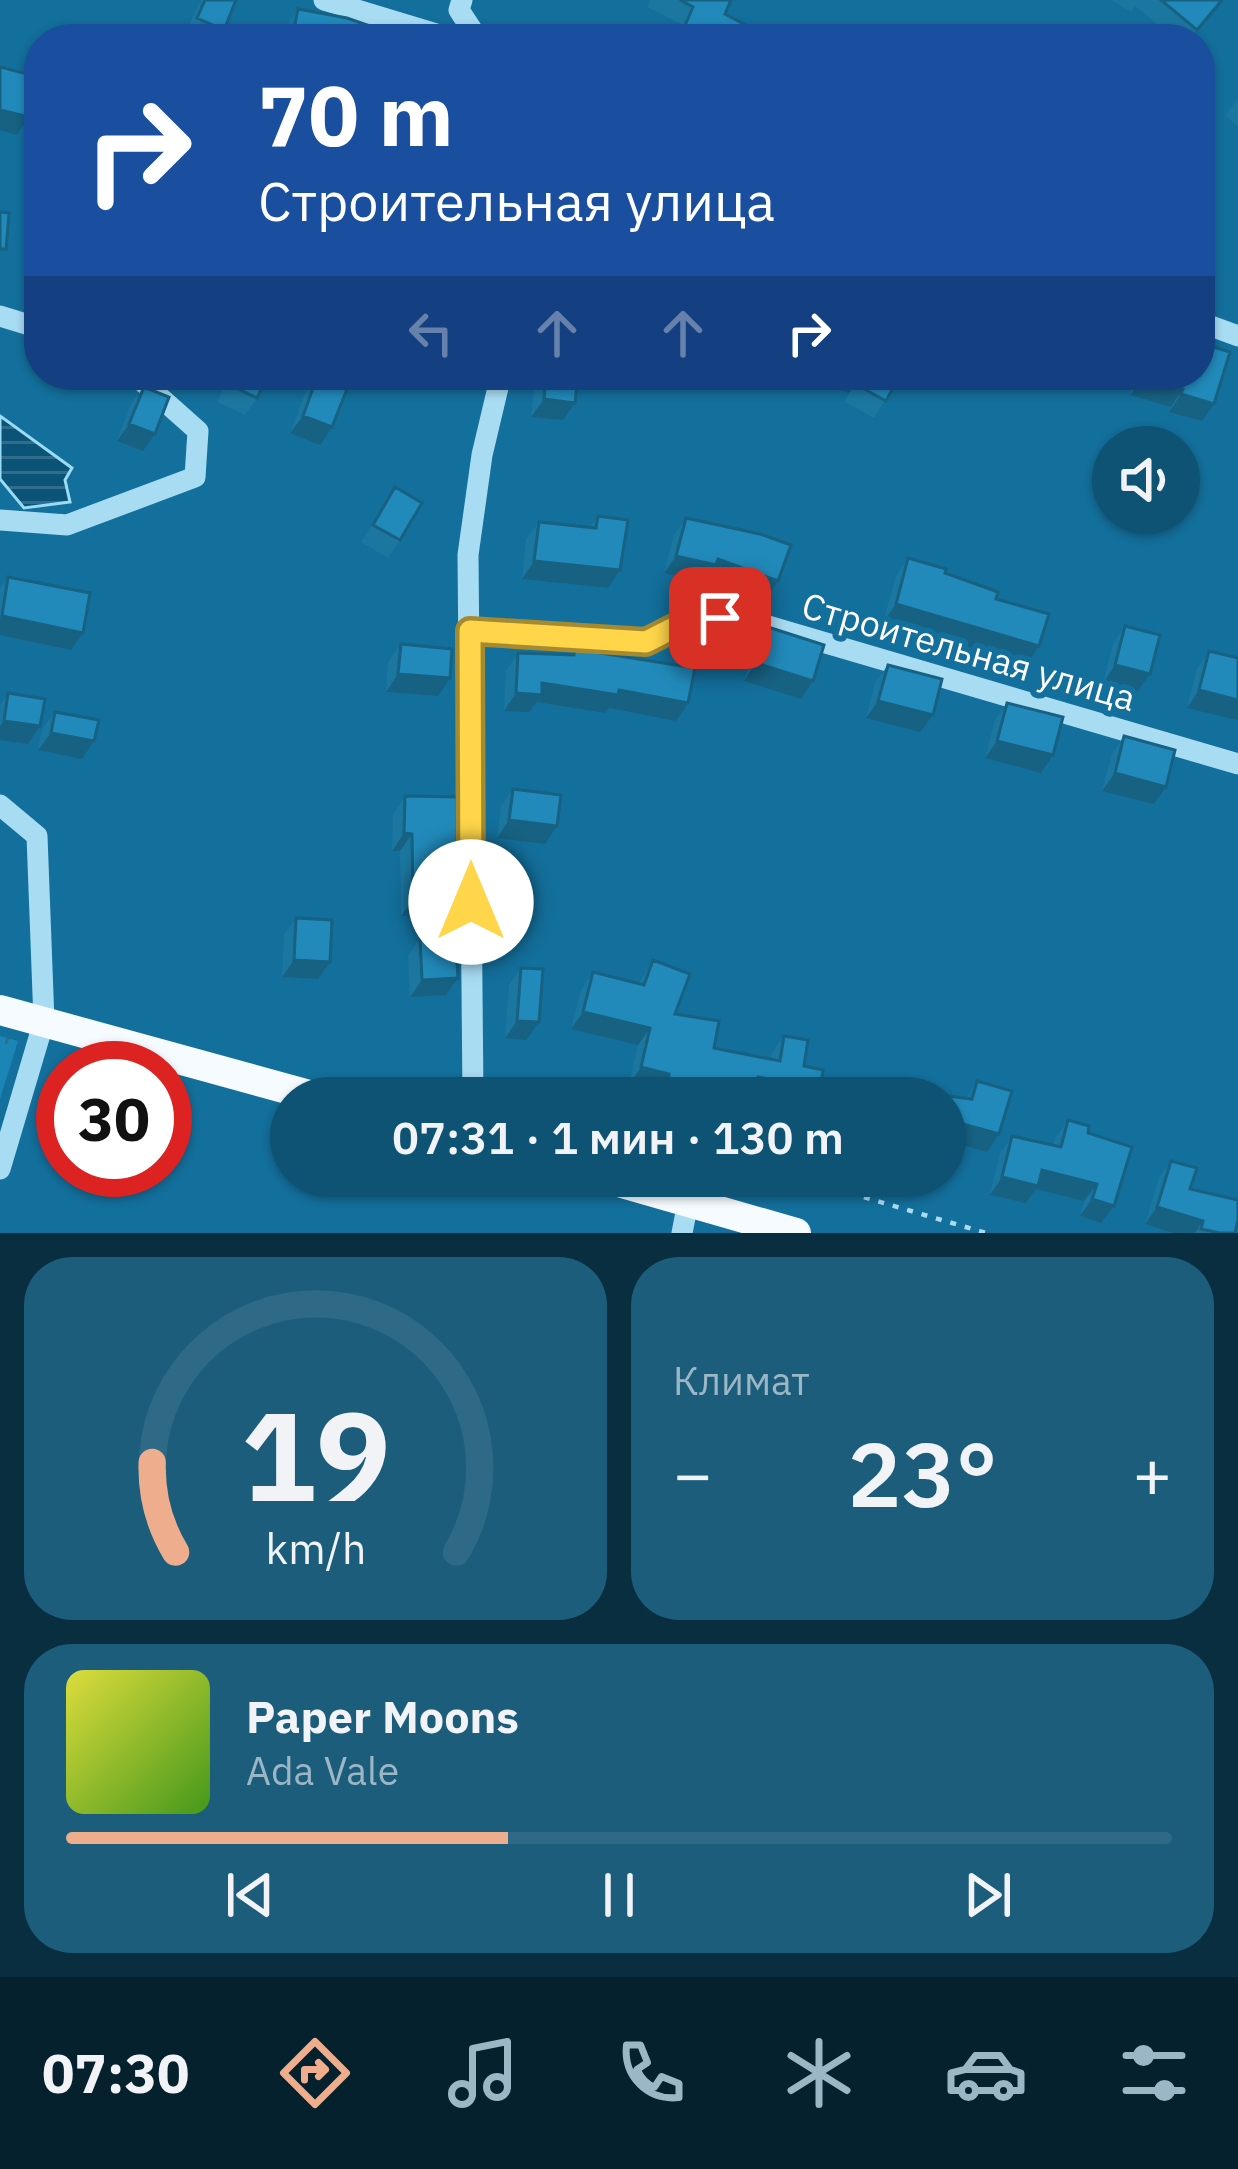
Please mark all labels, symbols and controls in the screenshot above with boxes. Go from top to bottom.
text: 70 m [258,60,454,169]
icon: right [60,72,216,228]
text: Строительная улица [258,166,775,236]
icon: left [398,300,464,366]
icon: ahead [524,300,590,366]
icon: ahead [650,300,716,366]
icon: right [776,300,842,366]
map controls [1092,426,1200,534]
button: sound [1092,426,1200,534]
pin [669,567,771,669]
street label: Строительная улица [797,581,1141,721]
icon: arrive [687,585,753,651]
position arrow [408,839,534,965]
speed limit sign: 30 [36,1041,192,1197]
text: 07:31 · 1 мин · 130 m [392,1108,844,1166]
text: Климат [673,1355,810,1406]
text: 19 [241,1373,390,1535]
text: 23° [847,1415,998,1532]
text: − [673,1430,713,1516]
text: + [1132,1430,1172,1516]
text: km/h [265,1519,366,1575]
text: Paper Moons [246,1687,519,1745]
text: Ada Vale [246,1745,399,1796]
icon: previous [217,1862,283,1928]
icon: pause [586,1862,652,1928]
icon: next [955,1862,1021,1928]
icon: directions [273,2031,357,2115]
icon: music [441,2031,525,2115]
icon: phone [609,2031,693,2115]
icon: climate [777,2031,861,2115]
icon: car [944,2031,1028,2115]
icon: filters [1112,2031,1196,2115]
text: 07:30 [42,2038,189,2108]

